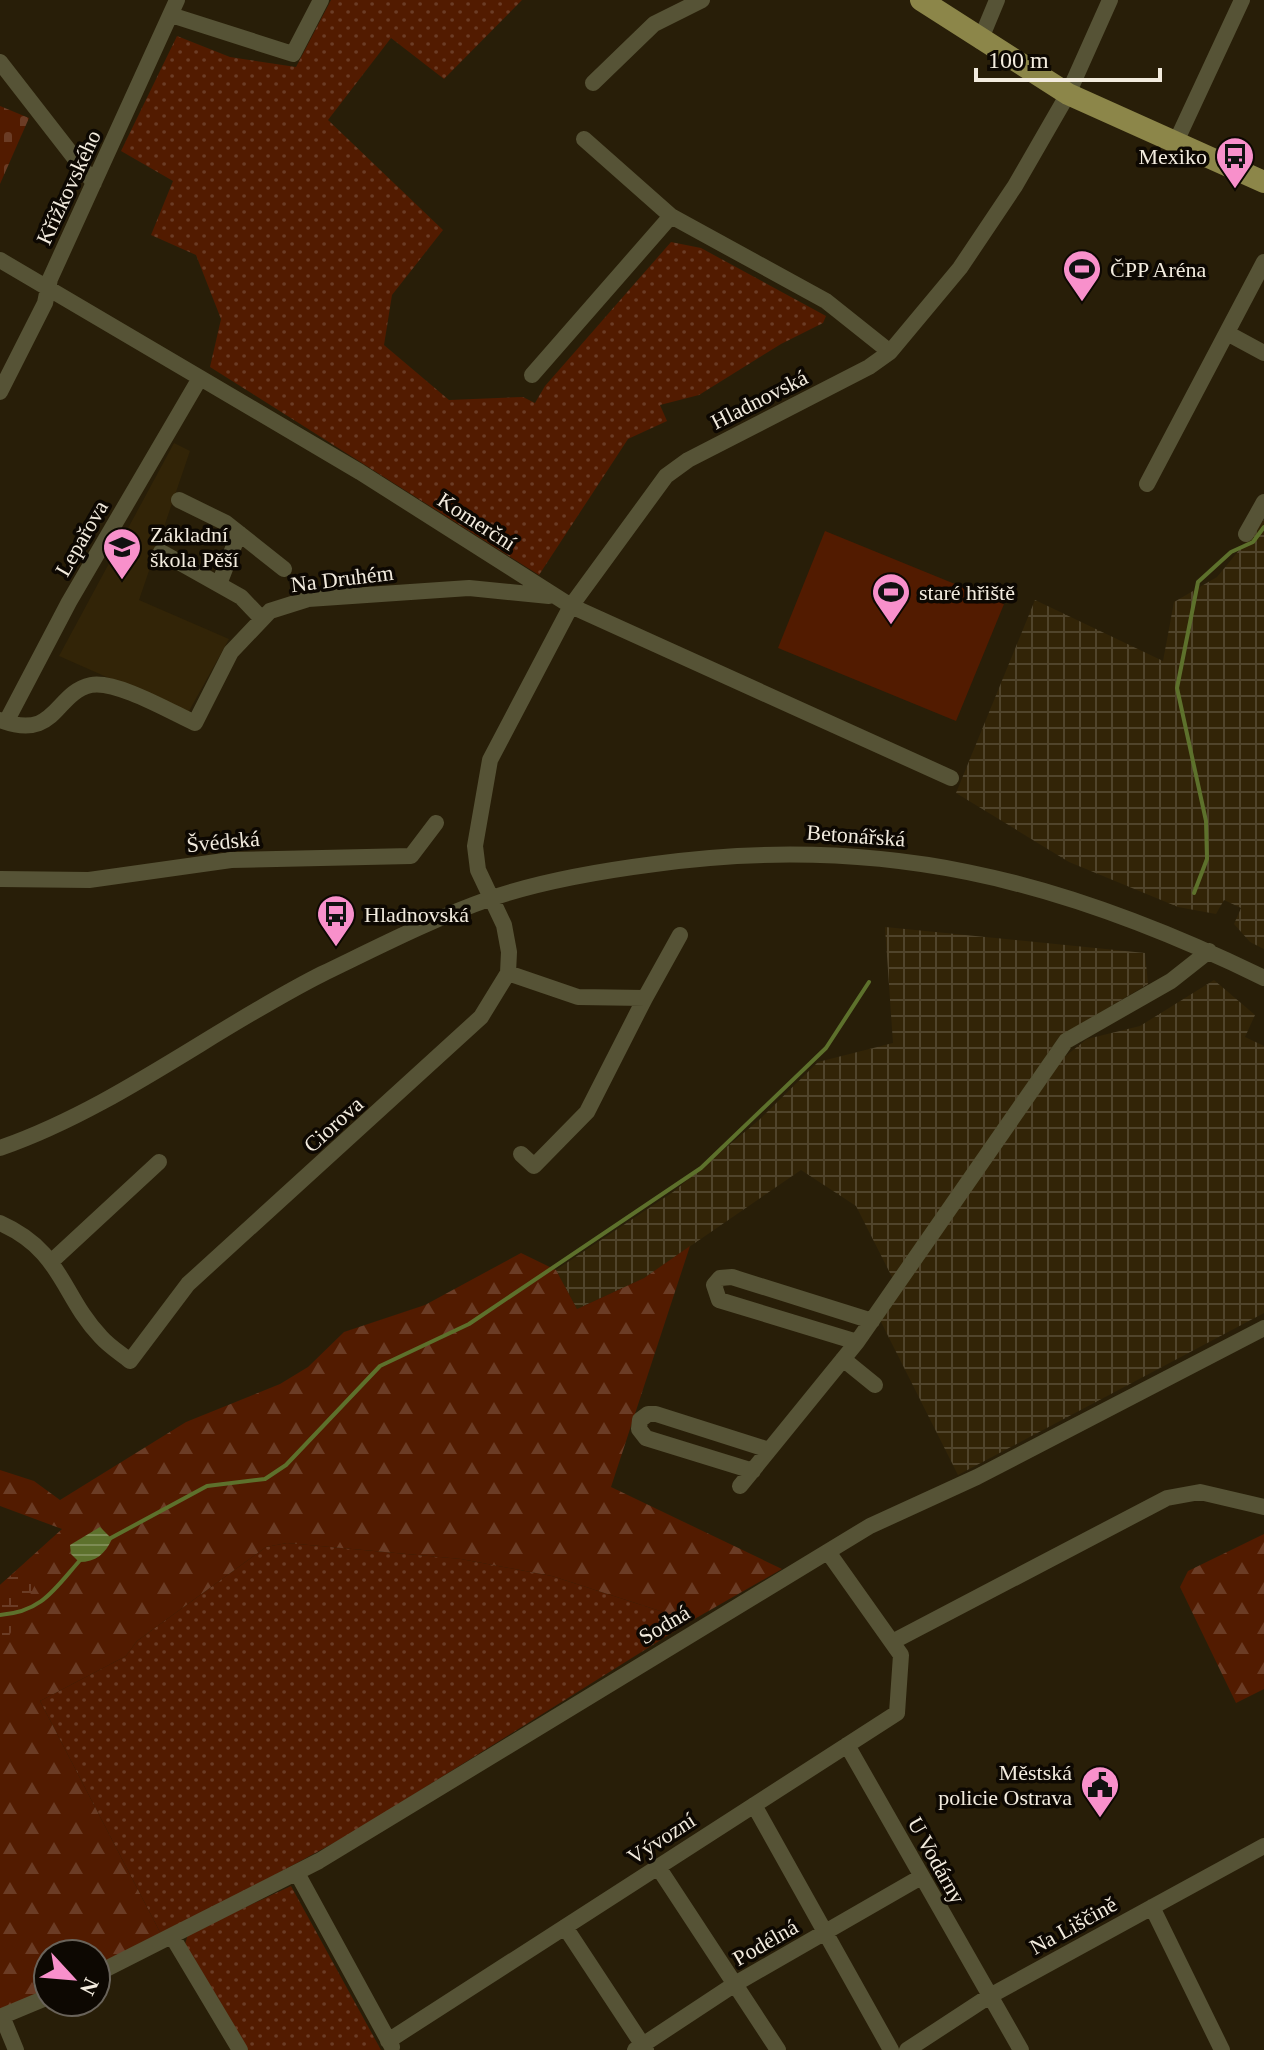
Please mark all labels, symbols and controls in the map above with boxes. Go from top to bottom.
scale bar [976,32,1160,82]
text: 100 m [988,47,1049,73]
street label: Křížkovského [31,126,106,248]
bus stop icon: Mexiko [1214,135,1256,190]
place label: Mexiko [1139,144,1207,169]
sports icon: ČPP Aréna [1061,248,1103,303]
place label: ČPP Aréna [1110,257,1207,282]
street label: Hladnovská [707,364,812,434]
street label: Komerční [433,487,520,556]
street label: Lepařova [50,496,113,580]
place label: Základní škola Pěší [150,522,239,572]
school or university icon: Základní škola Pěší [101,526,143,581]
street label: Na Druhém [289,560,395,597]
sports icon: staré hřiště [870,571,912,626]
place label: staré hřiště [919,580,1015,605]
street label: Betonářská [806,820,906,851]
street label: Švédská [185,826,261,857]
bus stop icon: Hladnovská [315,893,357,948]
place label: Hladnovská [364,902,469,927]
street label: Ciorova [299,1091,368,1157]
street label: Sodná [634,1599,694,1649]
place label: Městská policie Ostrava [938,1760,1072,1810]
public building icon: Městská policie Ostrava [1079,1764,1121,1819]
street label: Vývozní [623,1807,700,1870]
street label: U Vodárny [903,1813,971,1908]
street label: Na Liščině [1025,1891,1121,1960]
street label: Podélná [728,1914,802,1971]
north arrow [32,1938,112,2018]
text: N [75,1974,104,1999]

